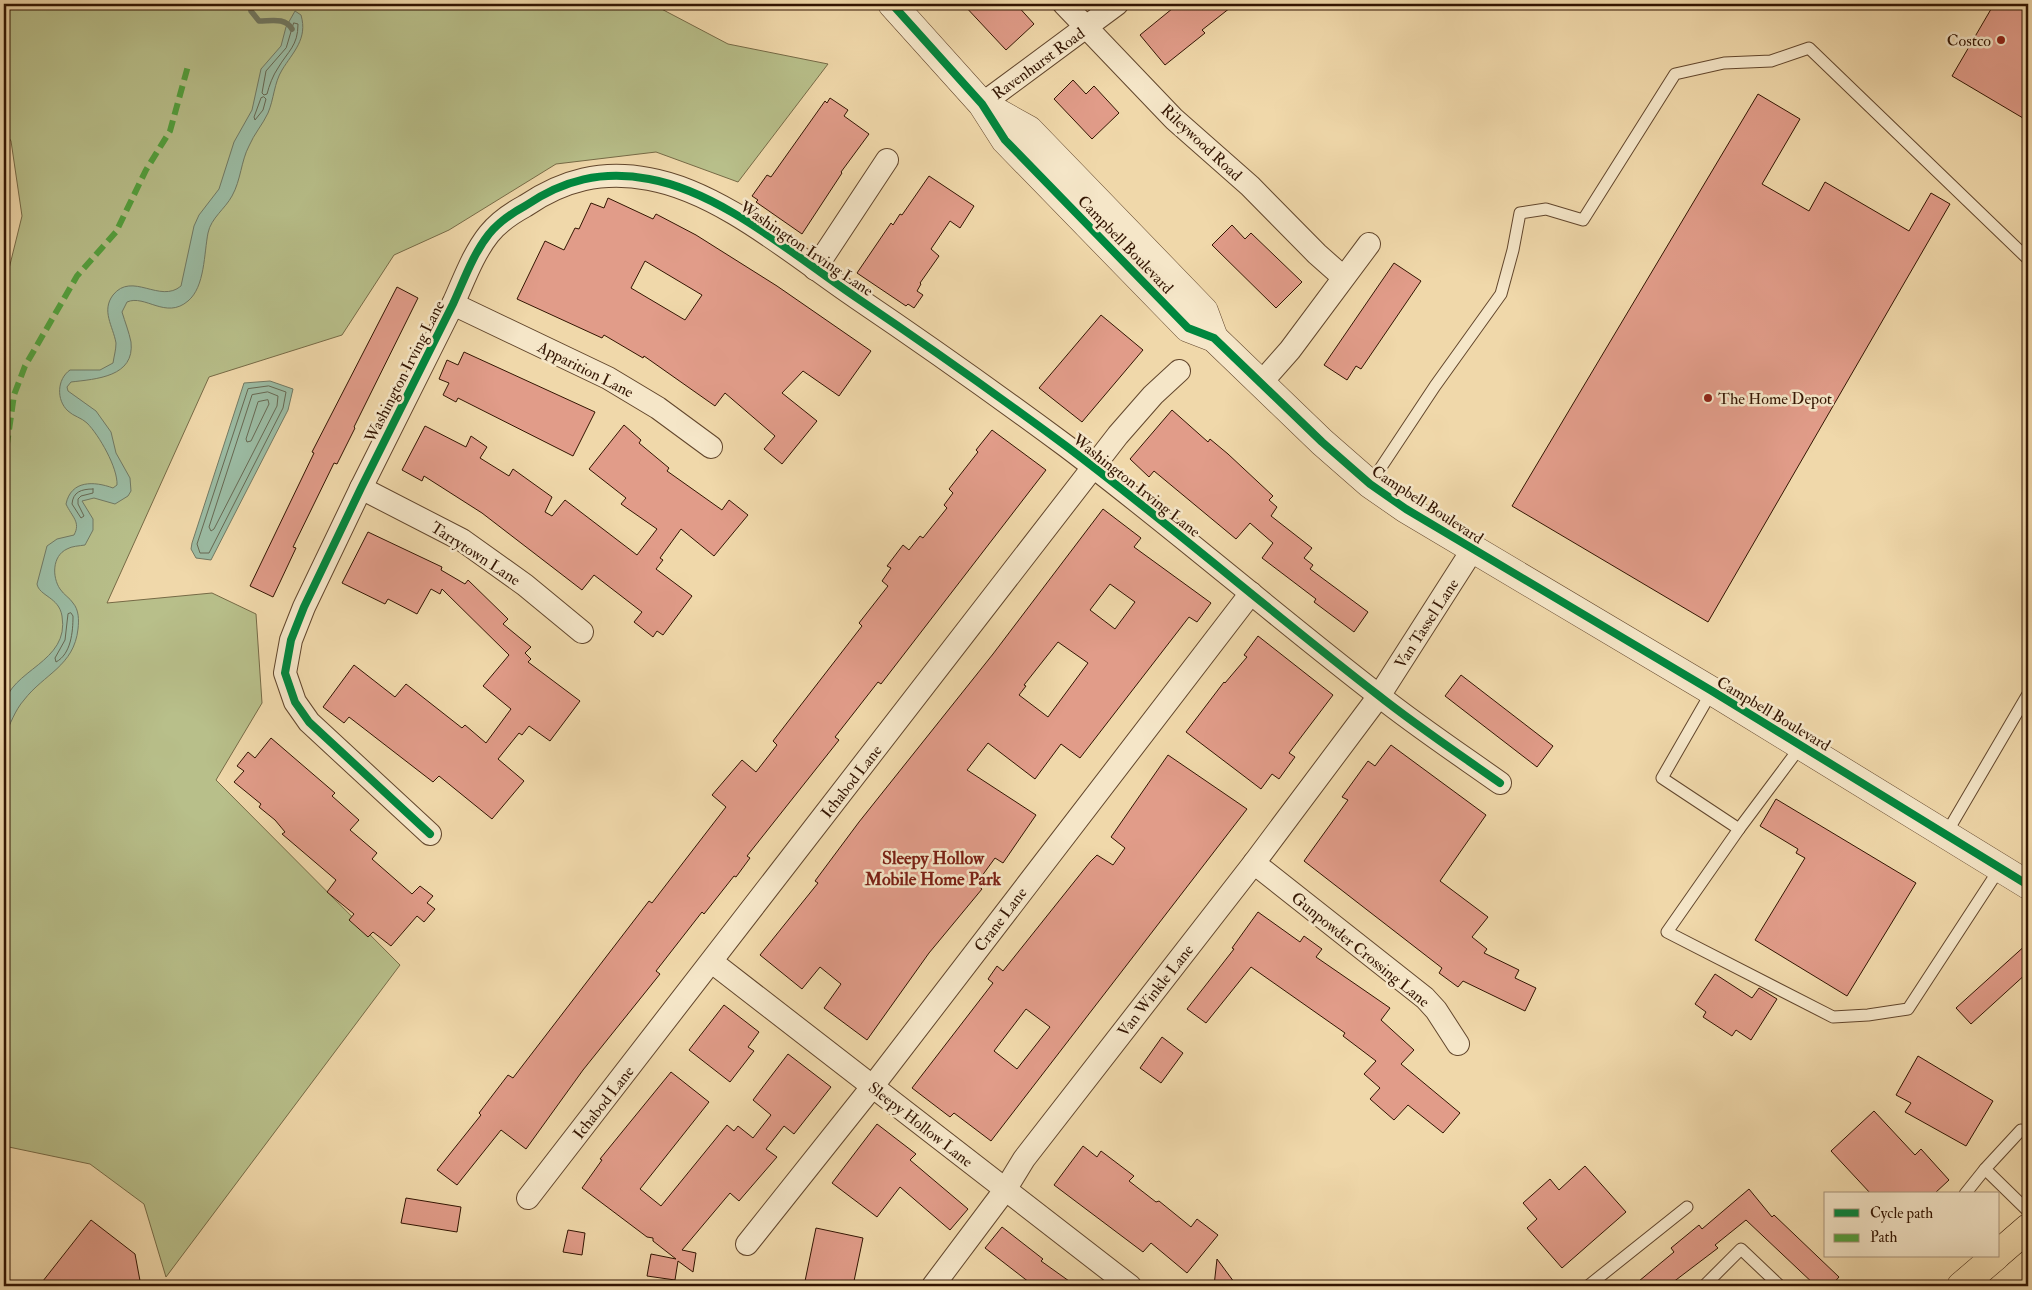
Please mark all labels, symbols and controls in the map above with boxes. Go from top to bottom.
street label: Ravenhurst Road [988,23,1089,104]
place label: Costco [1947,31,1991,51]
marker: Costco [1995,34,2007,46]
street label: Rileywood Road [1157,100,1246,185]
street label: Campbell Boulevard [1073,191,1177,299]
street label: Washington Irving Lane [735,196,877,301]
street label: Washington Irving Lane [360,297,449,447]
street label: Apparition Lane [533,337,637,404]
place label: The Home Depot [1718,389,1832,410]
marker: The Home Depot [1702,392,1714,404]
street label: Washington Irving Lane [1068,429,1204,542]
street label: Campbell Boulevard [1367,461,1487,549]
street label: Tarrytown Lane [427,517,524,590]
street label: Van Tassel Lane [1390,575,1463,672]
street label: Campbell Boulevard [1712,672,1834,757]
street label: Ichabod Lane [817,741,887,822]
district label: Sleepy Hollow Mobile Home Park [864,847,1002,891]
street label: Crane Lane [970,883,1032,956]
street label: Gunpowder Crossing Lane [1287,888,1434,1013]
street label: Van Winkle Lane [1113,940,1198,1041]
street label: Ichabod Lane [569,1062,639,1143]
street label: Sleepy Hollow Lane [863,1078,977,1173]
legend [1824,1192,2000,1258]
text: Cycle path [1870,1204,1933,1224]
text: Path [1870,1228,1897,1247]

